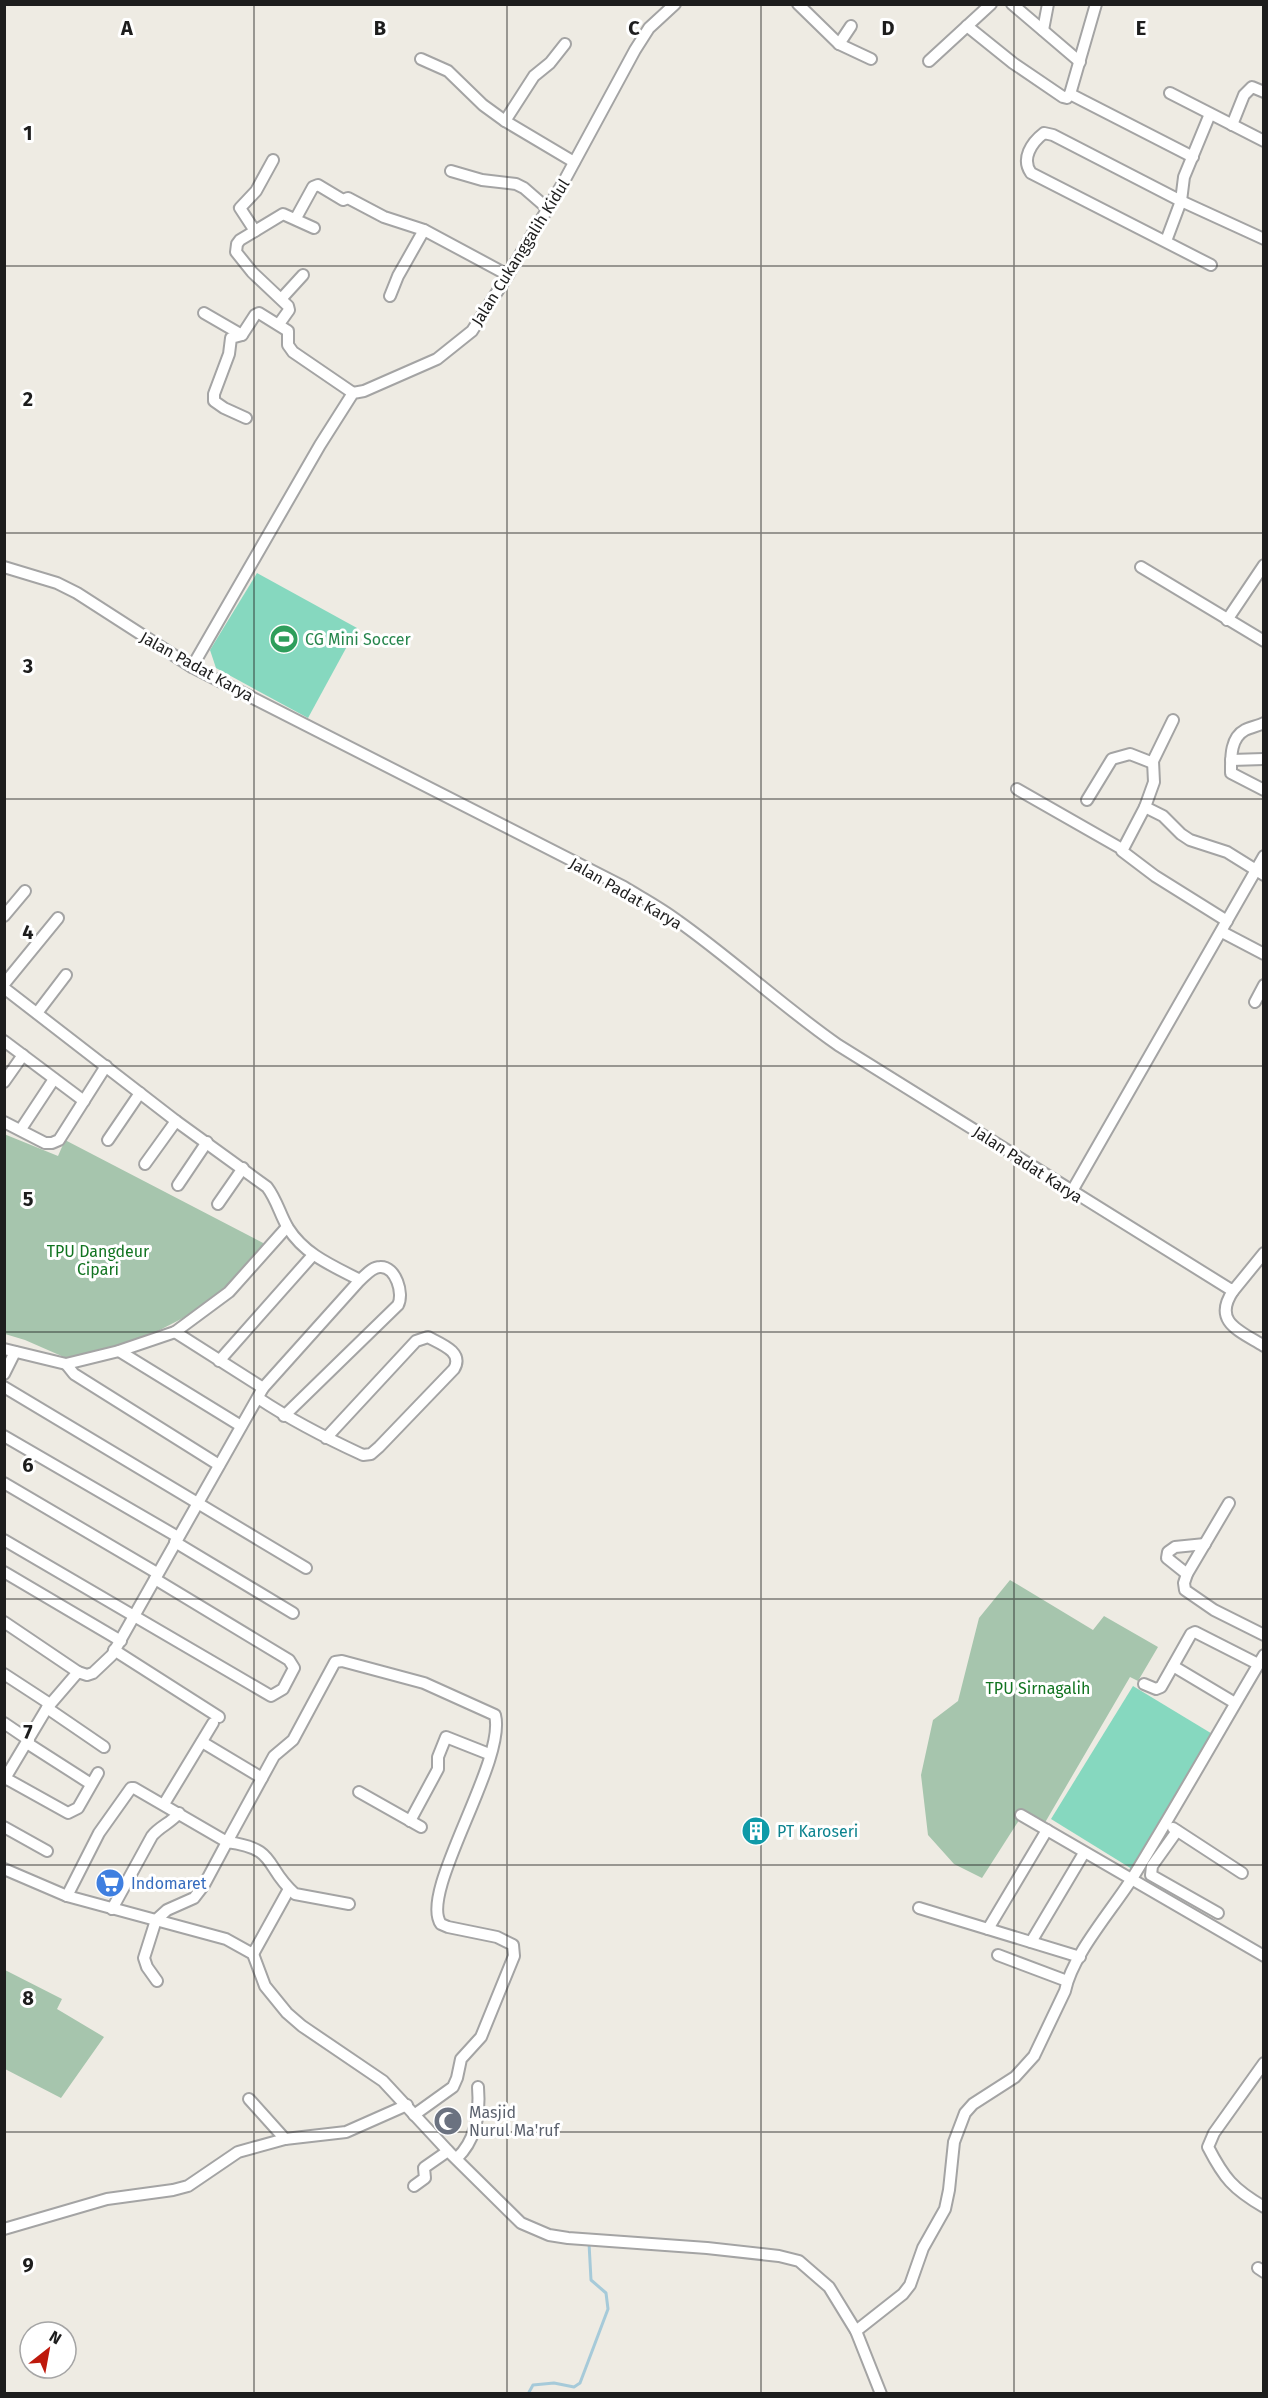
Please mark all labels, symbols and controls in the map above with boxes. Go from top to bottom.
text: A [120,16,134,40]
text: B [374,16,386,40]
text: C [628,16,640,40]
text: D [881,16,895,40]
text: E [1136,16,1146,40]
text: 1 [23,121,33,145]
street label: Jalan Cukanggalih Kidul [467,175,574,329]
text: 2 [23,387,33,411]
sports icon: CG Mini Soccer [268,623,300,655]
street label: Jalan Padat Karya [137,628,257,705]
place label: CG Mini Soccer [305,630,412,649]
text: 3 [22,654,33,678]
street label: Jalan Padat Karya [566,854,685,933]
text: 4 [22,920,34,944]
street label: Jalan Padat Karya [970,1122,1086,1207]
text: 5 [23,1187,34,1211]
park label: TPU Dangdeur Cipari [47,1242,150,1279]
text: 6 [22,1453,34,1477]
park label: TPU Sirnagalih [986,1679,1090,1698]
text: 7 [23,1720,33,1744]
building icon: PT Karoseri [740,1815,772,1847]
place label: PT Karoseri [777,1822,858,1841]
supermarket icon: Indomaret [94,1867,126,1899]
place label: Indomaret [131,1874,207,1893]
text: 8 [22,1986,34,2010]
place label: Masjid Nurul Ma'ruf [469,2103,561,2140]
mosque icon: Masjid Nurul Ma'ruf [432,2105,464,2137]
text: 9 [22,2253,34,2277]
north arrow [18,2320,78,2380]
text: N [46,2327,65,2348]

